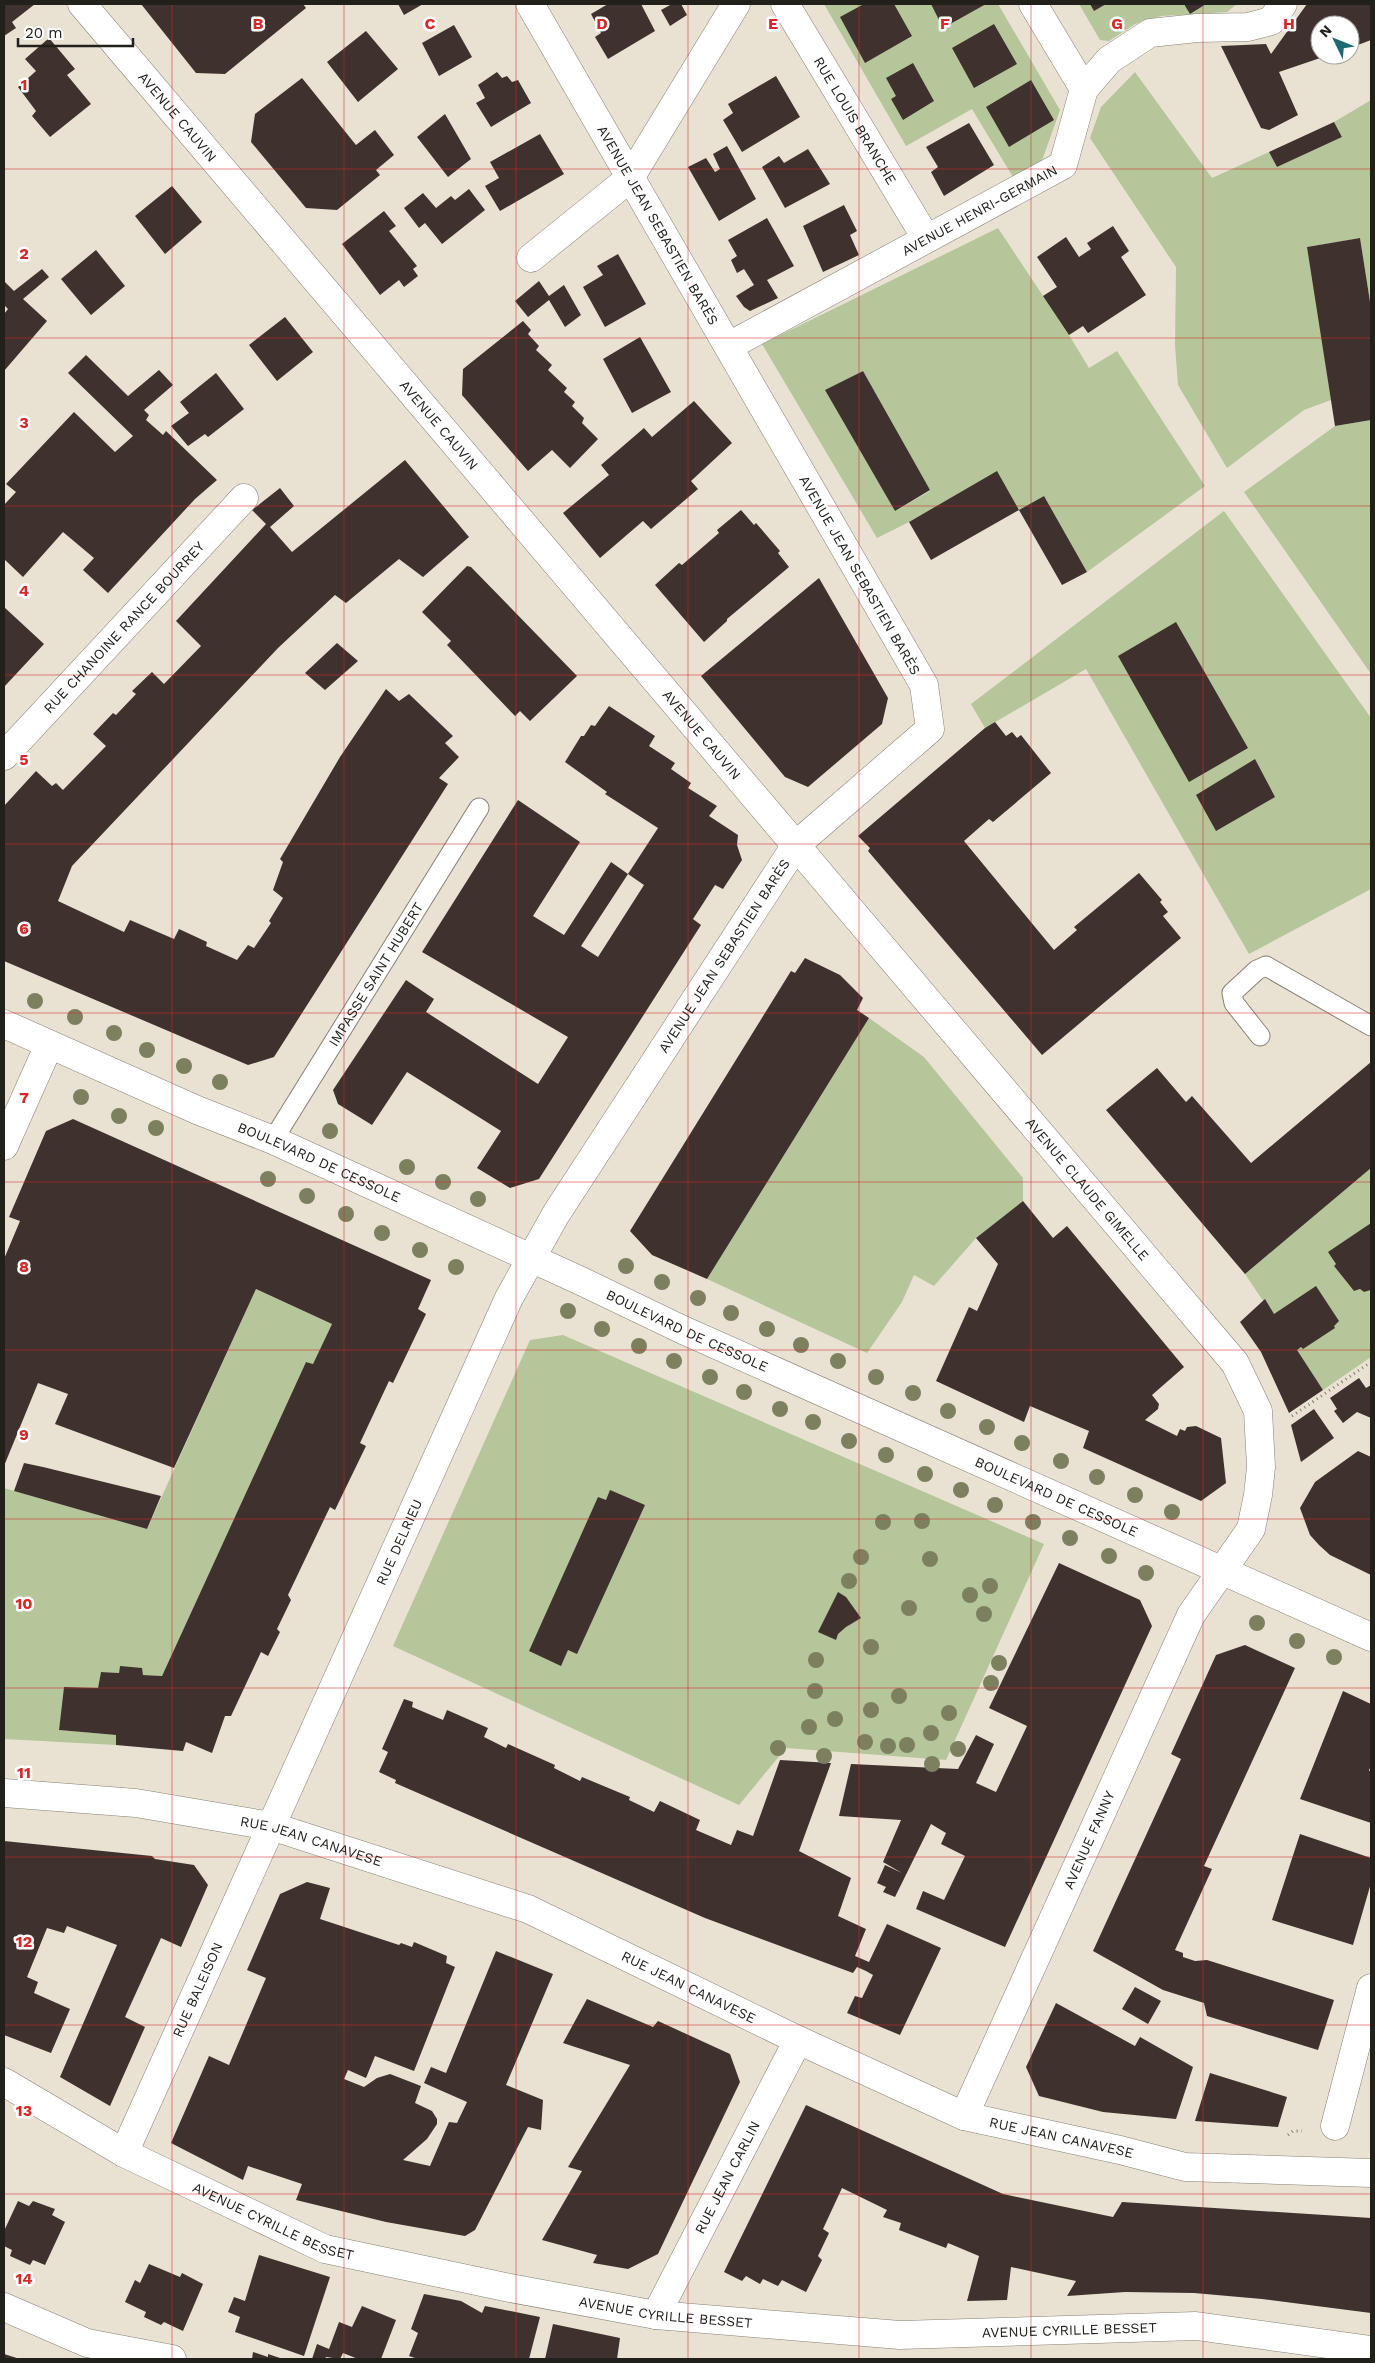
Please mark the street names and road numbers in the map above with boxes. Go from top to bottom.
street label: RUE LOUIS BRANCHE [811,54,900,187]
street label: AVENUE CAUVIN [135,69,220,165]
street label: AVENUE JEAN SEBASTIEN BARÈS [594,122,722,328]
street label: AVENUE HENRI-GERMAIN [899,162,1060,259]
street label: AVENUE CAUVIN [397,377,482,473]
street label: AVENUE JEAN SEBASTIEN BARÈS [796,472,924,678]
street label: RUE CHANOINE RANCE BOURREY [40,538,207,716]
street label: AVENUE CAUVIN [659,687,744,783]
street label: AVENUE JEAN SEBASTIEN BARÈS [655,856,793,1056]
street label: IMPASSE SAINT HUBERT [325,899,427,1049]
street label: AVENUE CLAUDE GIMELLE [1022,1114,1152,1264]
street label: BOULEVARD DE CESSOLE [235,1119,403,1205]
street label: BOULEVARD DE CESSOLE [604,1286,771,1375]
street label: BOULEVARD DE CESSOLE [973,1453,1141,1540]
street label: RUE DELRIEU [373,1497,425,1588]
street label: AVENUE FANNY [1060,1788,1118,1892]
street label: RUE JEAN CANAVESE [239,1813,384,1869]
street label: RUE BALEISON [169,1940,226,2040]
street label: RUE JEAN CANAVESE [619,1948,759,2026]
street label: RUE JEAN CANAVESE [988,2114,1136,2161]
street label: RUE JEAN CARLIN [691,2118,763,2236]
street label: AVENUE CYRILLE BESSET [190,2179,356,2263]
street label: AVENUE CYRILLE BESSET [578,2293,754,2331]
street label: AVENUE CYRILLE BESSET [982,2319,1158,2341]

